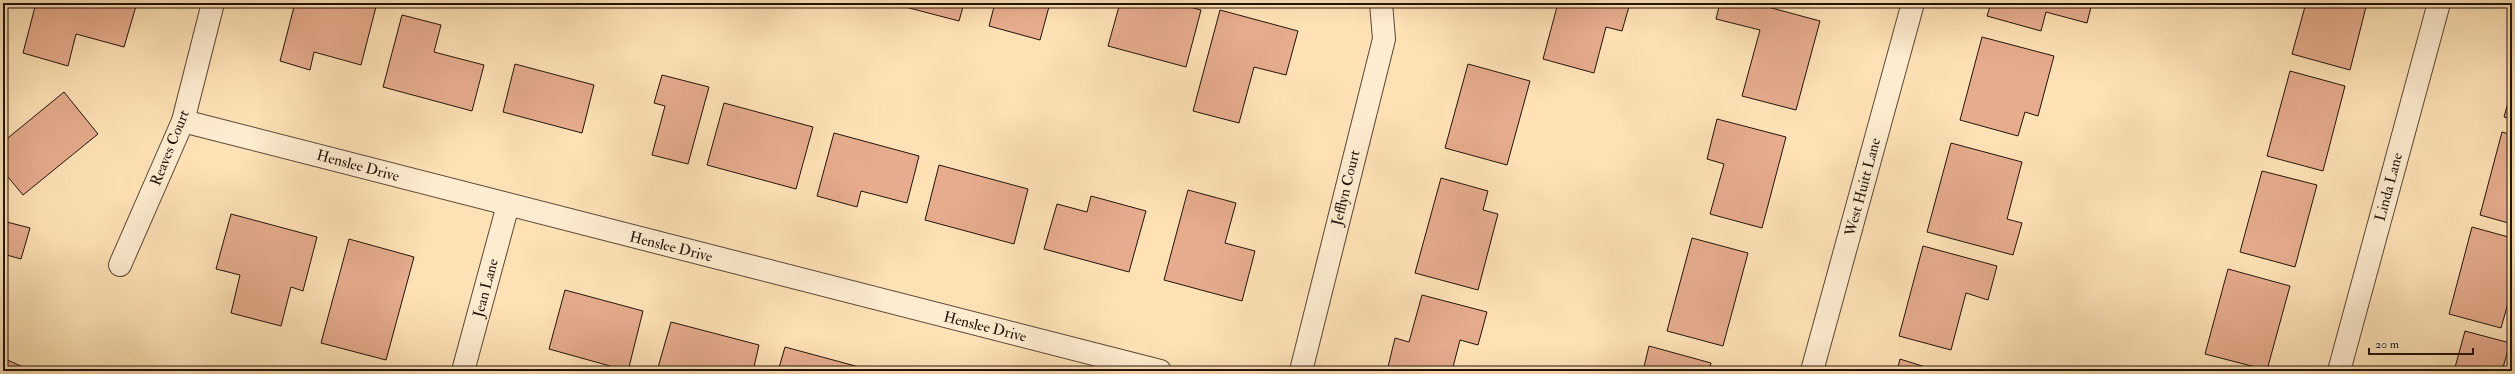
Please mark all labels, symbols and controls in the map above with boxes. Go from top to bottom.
street label: Reaves Court [146,107,194,189]
street label: West Huitt Lane [1840,136,1885,239]
street label: Henslee Drive [314,146,402,186]
street label: Jefflyn Court [1327,148,1366,229]
street label: Linda Lane [2371,151,2407,223]
street label: Henslee Drive [627,227,715,267]
street label: Jean Lane [469,256,504,321]
street label: Henslee Drive [941,307,1029,347]
scale bar [2369,330,2473,356]
text: 20 m [2375,337,2400,352]

